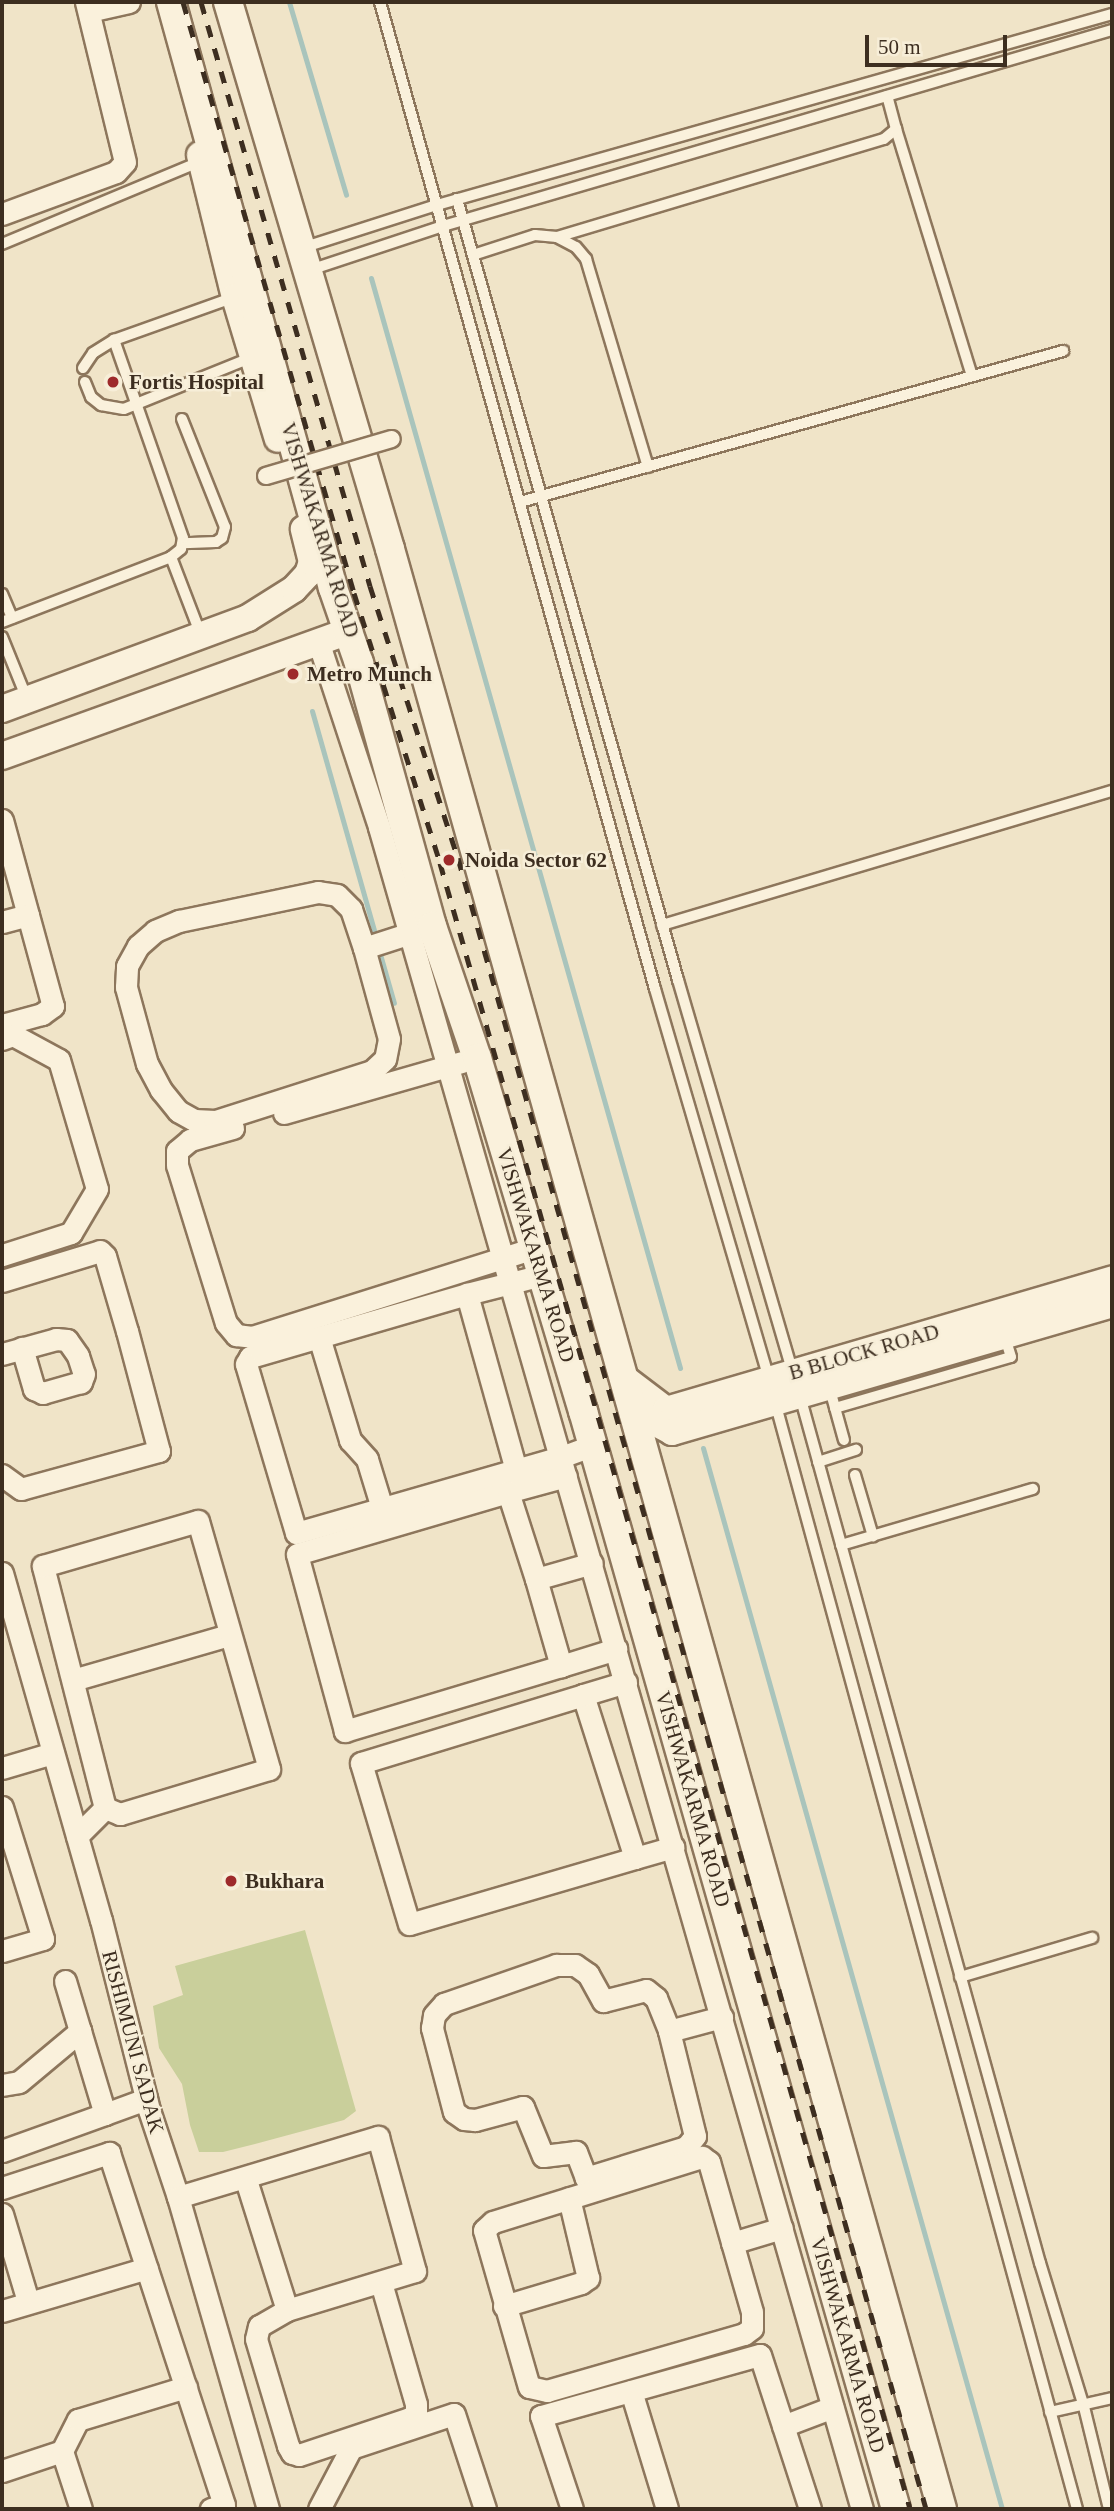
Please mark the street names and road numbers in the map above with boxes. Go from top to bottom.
street label: VISHWAKARMA ROAD [277,424,363,636]
street label: VISHWAKARMA ROAD [493,1149,579,1361]
street label: B BLOCK ROAD [789,1319,939,1385]
street label: VISHWAKARMA ROAD [651,1693,735,1905]
street label: RISHIMUNI SADAK [97,1950,169,2134]
street label: VISHWAKARMA ROAD [806,2239,890,2451]

